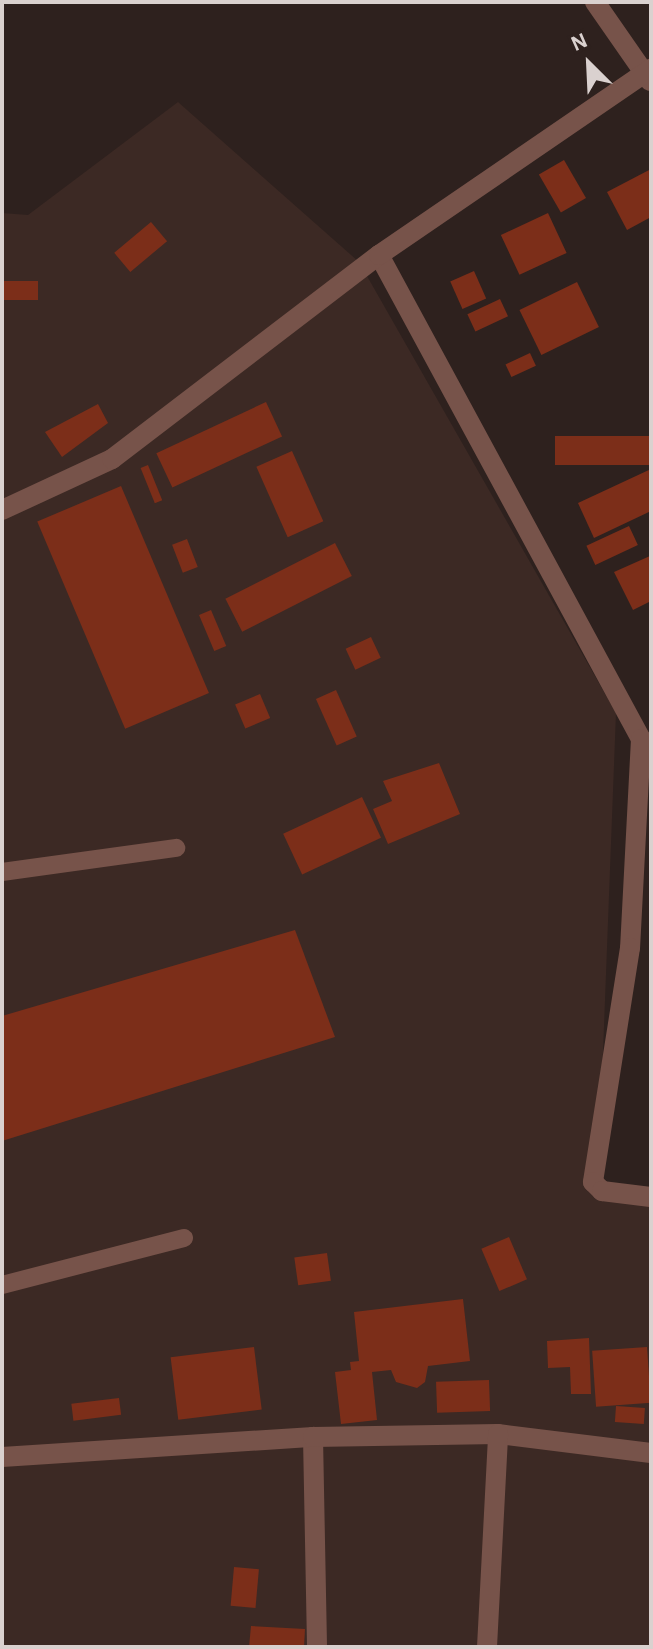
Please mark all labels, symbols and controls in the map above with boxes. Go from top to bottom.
north arrow [549,24,629,104]
text: N [568,29,591,55]

